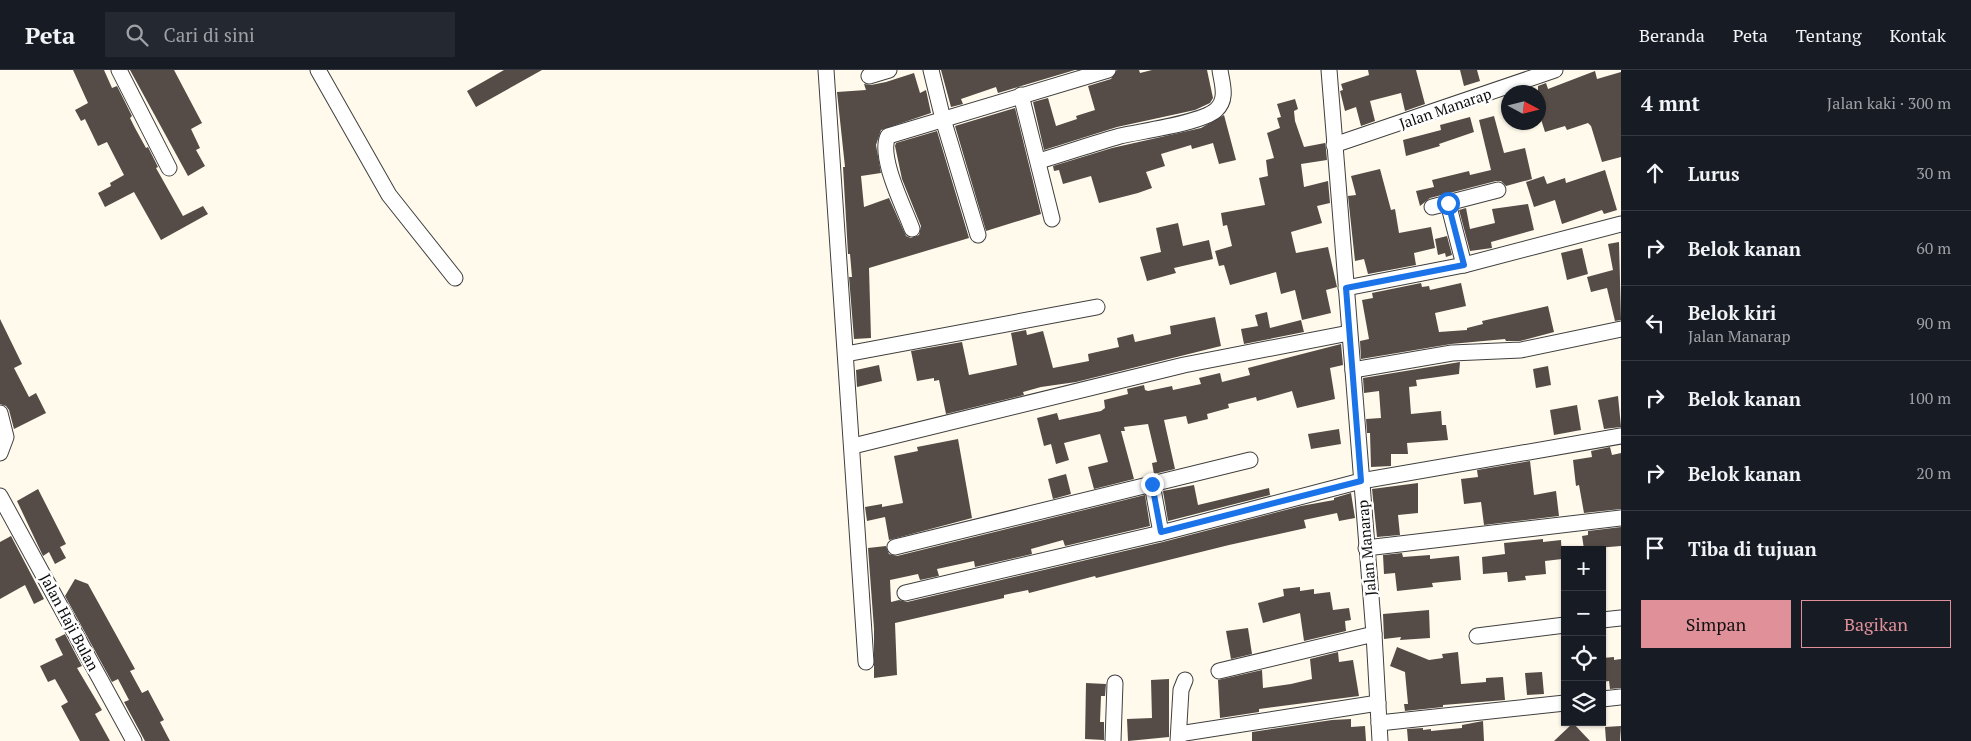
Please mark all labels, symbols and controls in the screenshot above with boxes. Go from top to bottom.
search box [105,12,455,57]
text: Peta [25,19,75,51]
icon: search [123,21,151,49]
text: Cari di sini [163,22,255,47]
text: Beranda [1639,23,1705,47]
text: Peta [1733,23,1768,47]
text: Tentang [1796,23,1862,47]
text: Kontak [1890,23,1946,47]
street label: Jalan Manarap [1396,83,1494,133]
north arrow [1501,85,1546,130]
text: 4 mnt [1641,89,1700,117]
text: Jalan kaki · 300 m [1827,92,1951,114]
icon: ahead [1641,159,1669,187]
text: Lurus [1688,161,1740,186]
text: 30 m [1916,162,1951,184]
route start [1437,192,1460,215]
icon: right [1641,234,1669,262]
text: Belok kanan [1688,236,1801,261]
text: 60 m [1916,237,1951,259]
text: Belok kiri [1688,300,1776,325]
icon: left [1641,309,1669,337]
text: 90 m [1916,312,1951,334]
text: Jalan Manarap [1688,325,1791,347]
icon: right [1641,384,1669,412]
text: Belok kanan [1688,386,1801,411]
text: 100 m [1908,387,1951,409]
icon: right [1641,459,1669,487]
text: Belok kanan [1688,461,1801,486]
text: 20 m [1916,462,1951,484]
route end [1141,473,1164,496]
street label: Jalan Manarap [1352,499,1380,597]
icon: arrive [1641,534,1669,562]
text: Tiba di tujuan [1688,536,1817,561]
map controls [1561,546,1606,726]
button: + [1561,546,1606,591]
street label: Jalan Haji Bulan [36,570,104,674]
button: − [1561,591,1606,636]
button: Simpan [1641,600,1791,648]
button: Bagikan [1801,600,1951,648]
button: locate [1561,636,1606,681]
button: layers [1561,681,1606,726]

